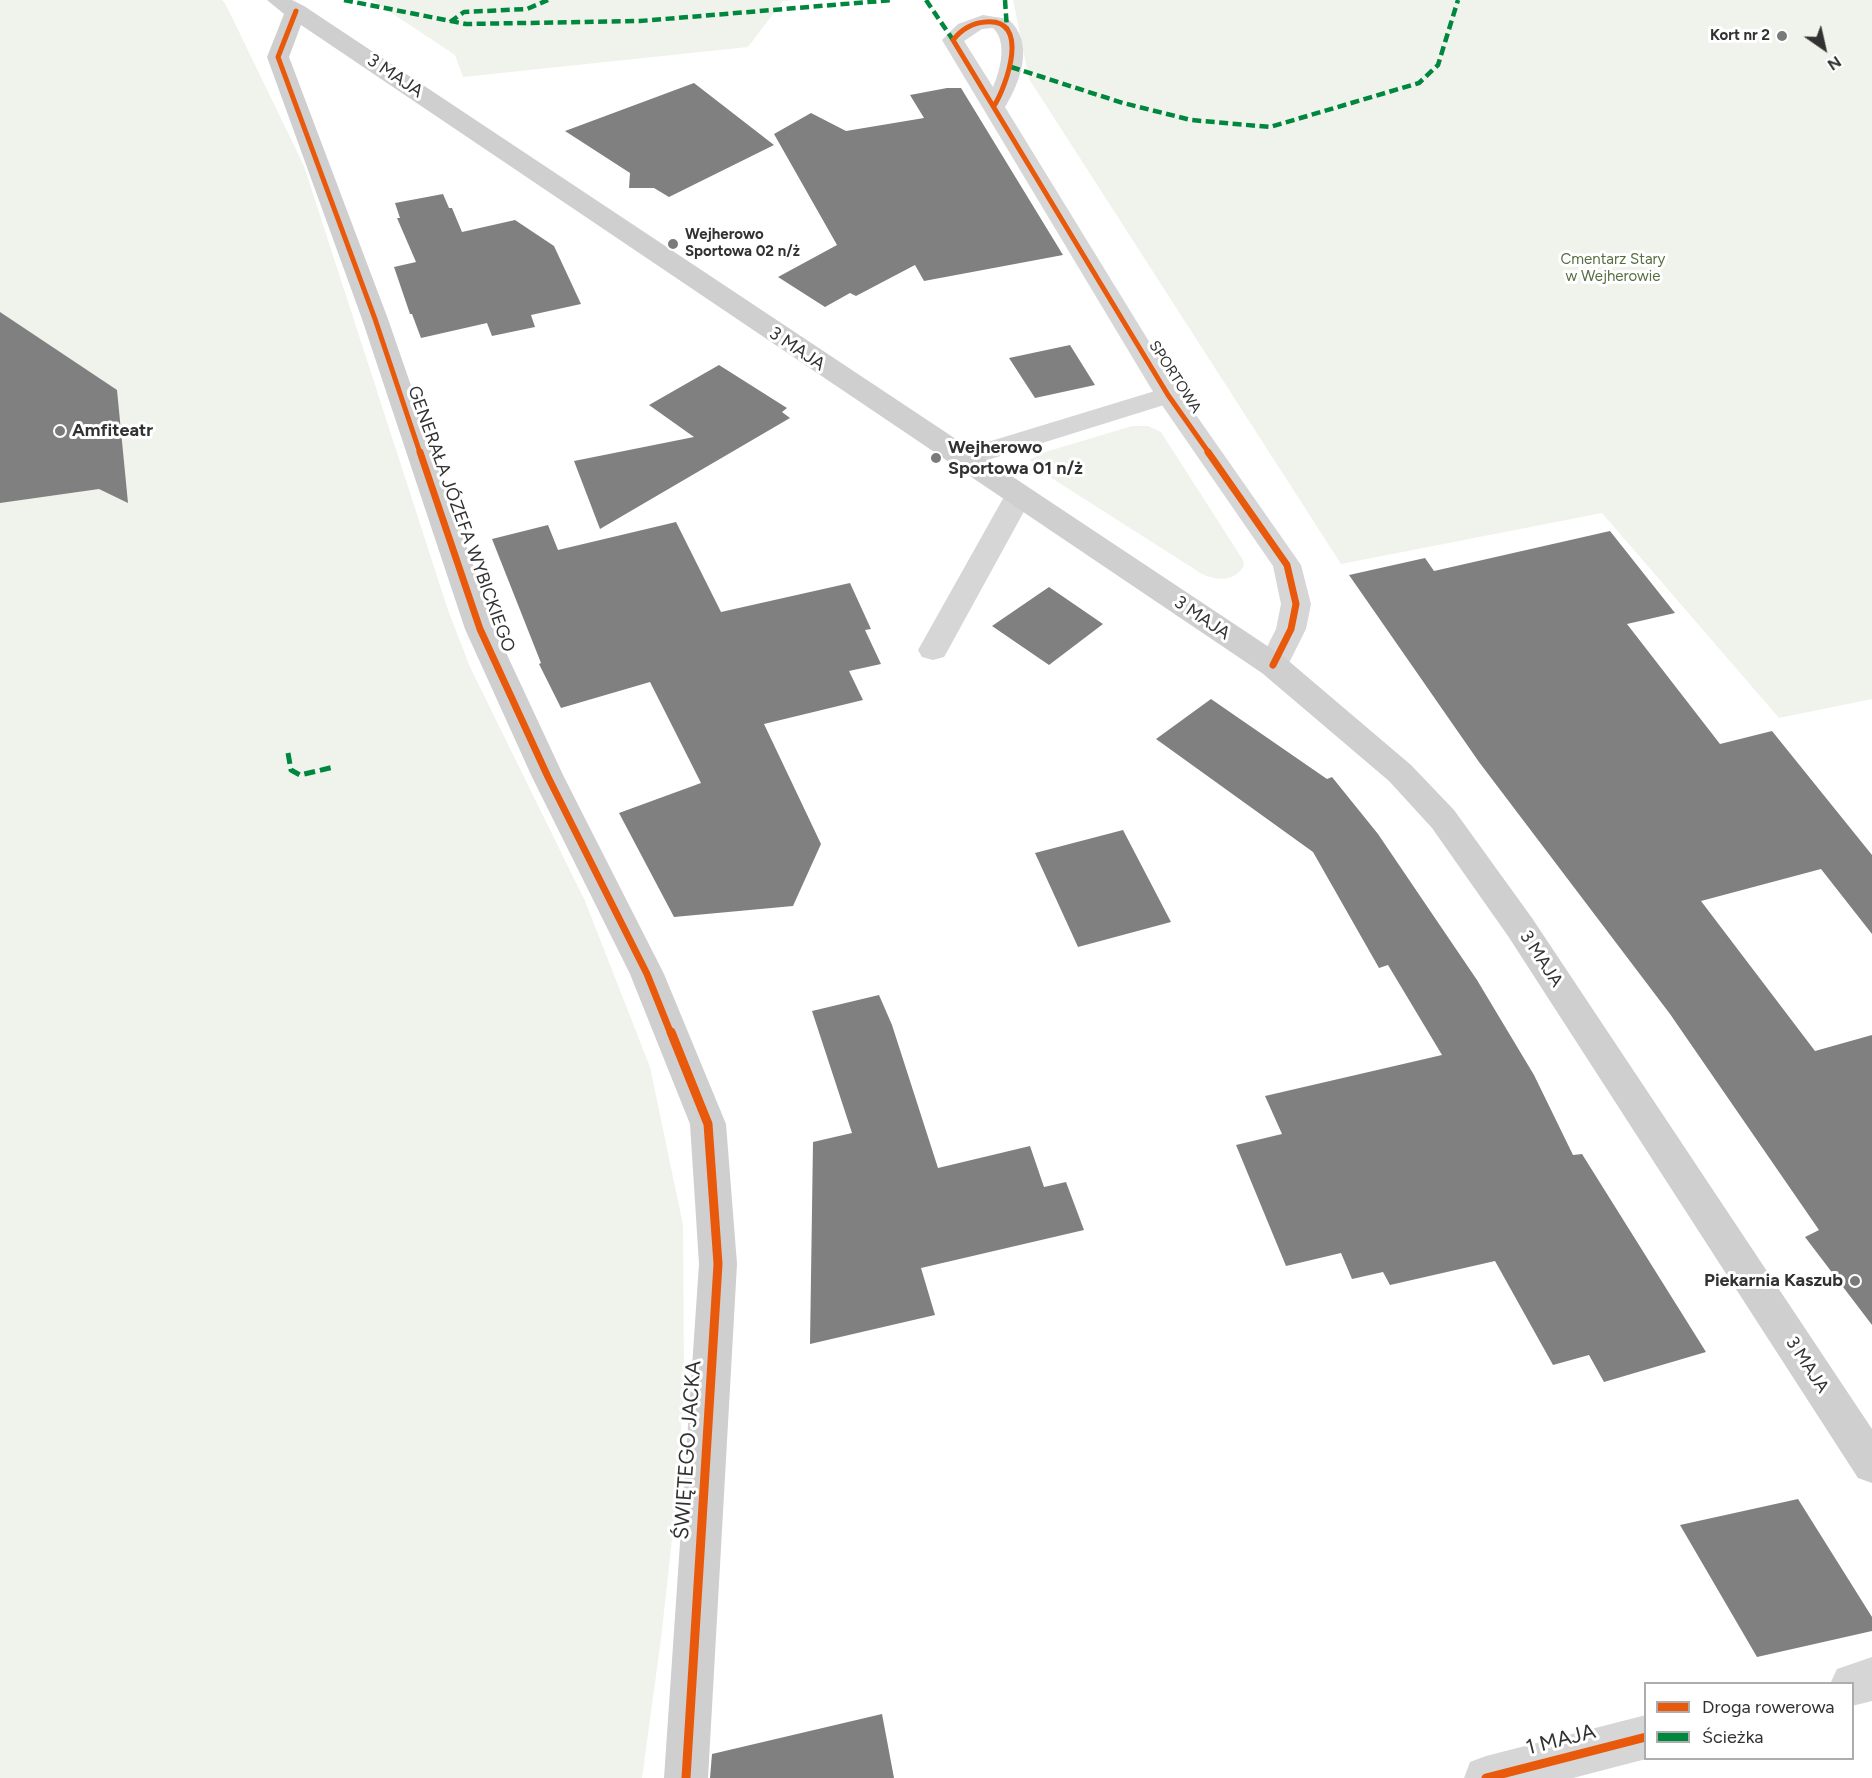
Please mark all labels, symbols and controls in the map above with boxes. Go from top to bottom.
north arrow [1794,18,1854,78]
place label: Kort nr 2 [1710,27,1770,45]
marker: Kort nr 2 [1775,29,1789,43]
street label: 3 MAJA [363,49,427,103]
text: N [1824,52,1845,75]
place label: Wejherowo Sportowa 02 n/ż [685,226,800,261]
marker: Wejherowo Sportowa 02 n/ż [666,237,680,251]
park label: Cmentarz Stary w Wejherowie [1560,251,1666,286]
street label: 3 MAJA [765,322,829,376]
street label: SPORTOWA [1145,337,1205,417]
street label: GENERAŁA JÓZEFA WYBICKIEGO [403,383,519,655]
place label: Amfiteatr [72,420,153,442]
marker: Amfiteatr [53,424,67,438]
place label: Wejherowo Sportowa 01 n/ż [948,437,1083,480]
marker: Wejherowo Sportowa 01 n/ż [929,451,943,465]
street label: 3 MAJA [1170,591,1234,645]
street label: 3 MAJA [1515,927,1567,991]
place label: Piekarnia Kaszub [1704,1270,1843,1292]
marker: Piekarnia Kaszub [1848,1274,1862,1288]
street label: 3 MAJA [1781,1333,1833,1397]
street label: ŚWIĘTEGO JACKA [669,1360,707,1540]
legend [1644,1682,1854,1760]
text: Droga rowerowa [1702,1696,1834,1718]
street label: 1 MAJA [1524,1719,1598,1761]
text: Ścieżka [1702,1726,1763,1748]

